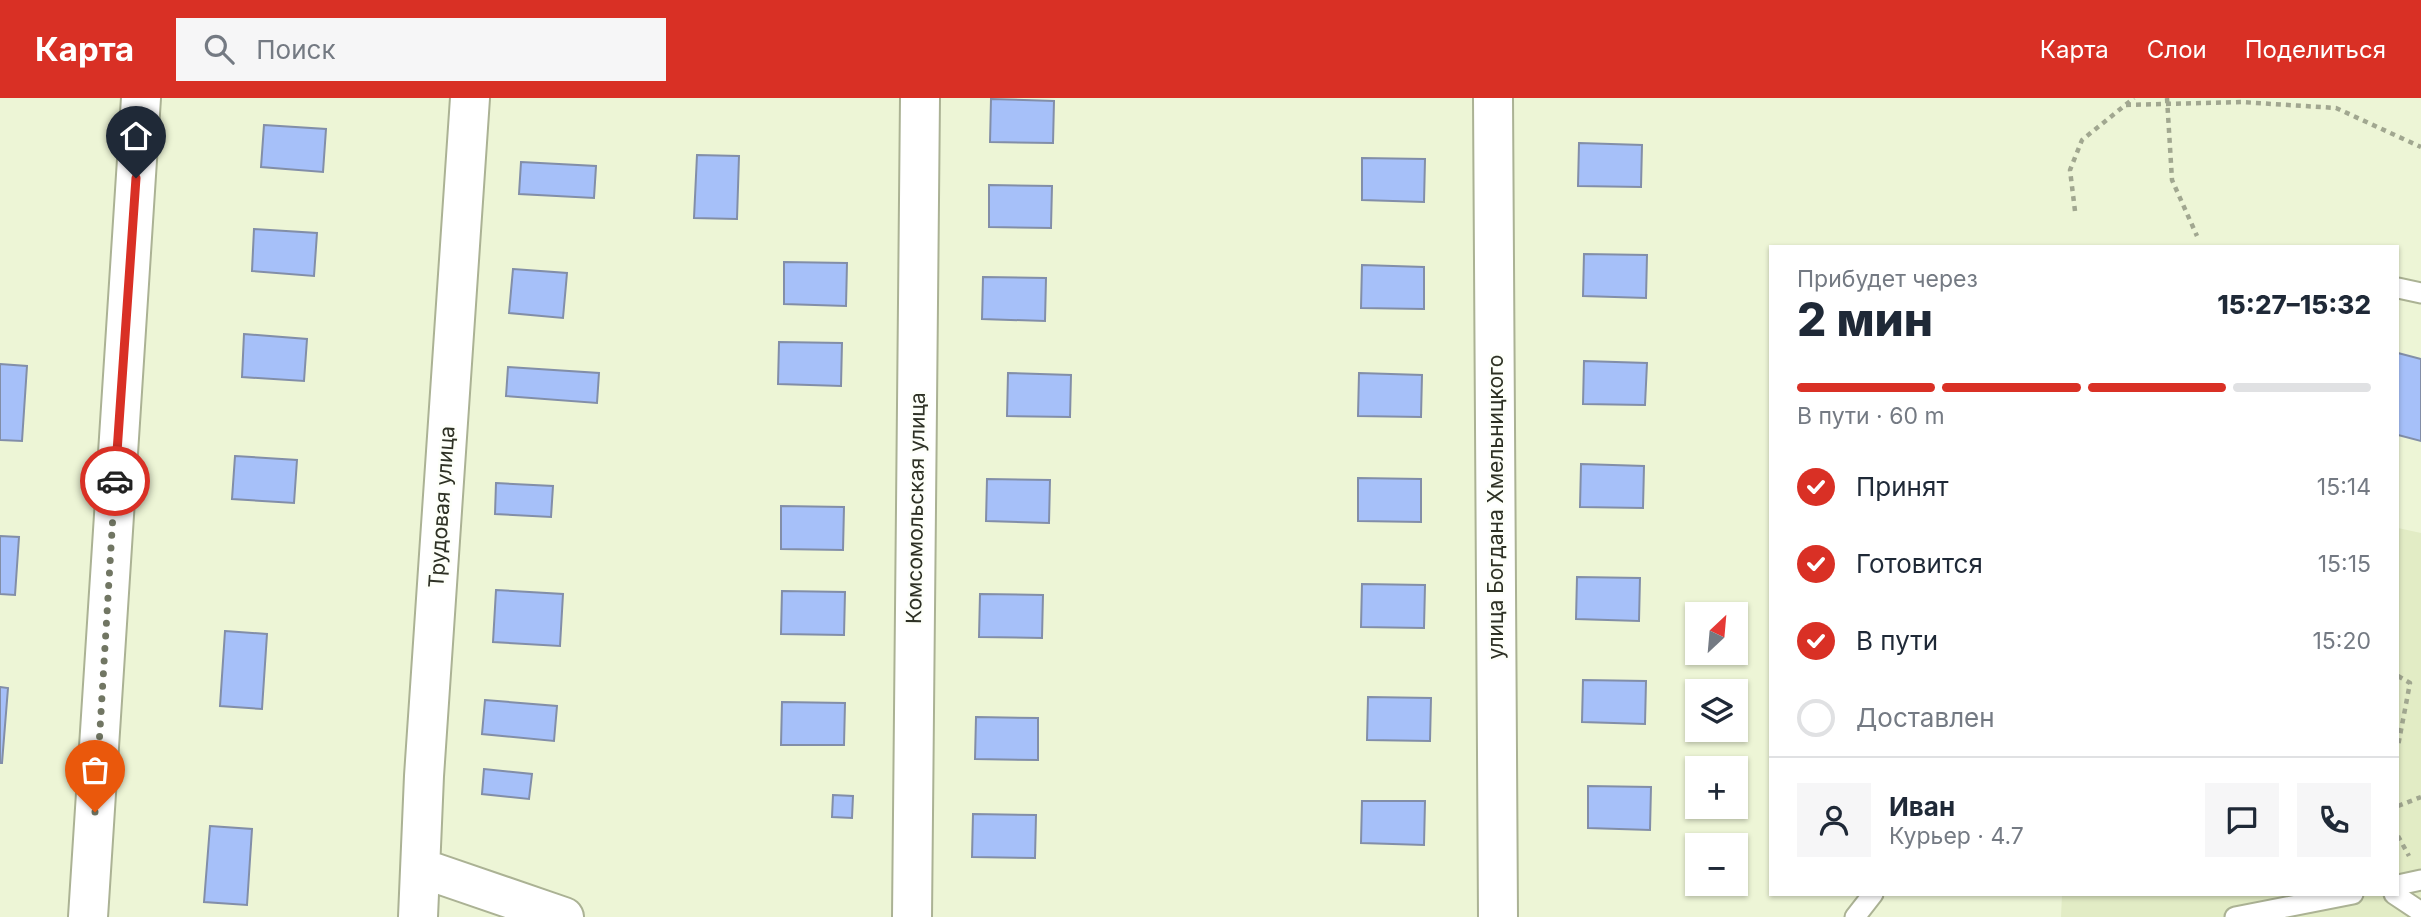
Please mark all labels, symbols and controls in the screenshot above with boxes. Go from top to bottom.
search box [176,18,666,81]
text: Карта [35,29,134,69]
icon: search [200,30,238,68]
text: Поиск [256,34,335,65]
text: Карта [2040,35,2109,64]
text: Слои [2147,35,2207,64]
text: Поделиться [2245,35,2386,64]
pin [106,106,166,178]
icon: home [117,117,155,155]
text: Прибудет через [1797,265,1978,293]
text: 15:27–15:32 [2217,289,2371,320]
text: 2 мин [1797,291,1933,347]
street label: улица Богдана Хмельницкого [1483,355,1508,659]
street label: Комсомольская улица [901,392,930,624]
text: В пути · 60 m [1797,402,1945,430]
street label: Трудовая улица [423,425,460,589]
courier [80,446,150,516]
icon: car [96,462,134,500]
icon: check [1797,468,1835,506]
text: Принят [1856,471,1949,502]
text: 15:14 [2317,473,2371,501]
icon: check [1797,545,1835,583]
text: Готовится [1856,548,1983,579]
text: 15:15 [2318,550,2371,578]
north arrow [1685,602,1748,665]
map controls [1685,602,1748,896]
icon: check [1797,622,1835,660]
text: В пути [1856,625,1938,656]
text: 15:20 [2313,627,2371,655]
button: layers [1685,679,1748,742]
text: Доставлен [1856,702,1995,733]
pin [65,740,125,812]
icon: bag [76,751,114,789]
button: + [1685,756,1748,819]
button: person [1797,783,1871,857]
button: chat [2205,783,2279,857]
button: phone [2297,783,2371,857]
text: Иван [1889,791,1955,822]
text: Курьер · 4.7 [1889,822,2024,850]
button: − [1685,833,1748,896]

